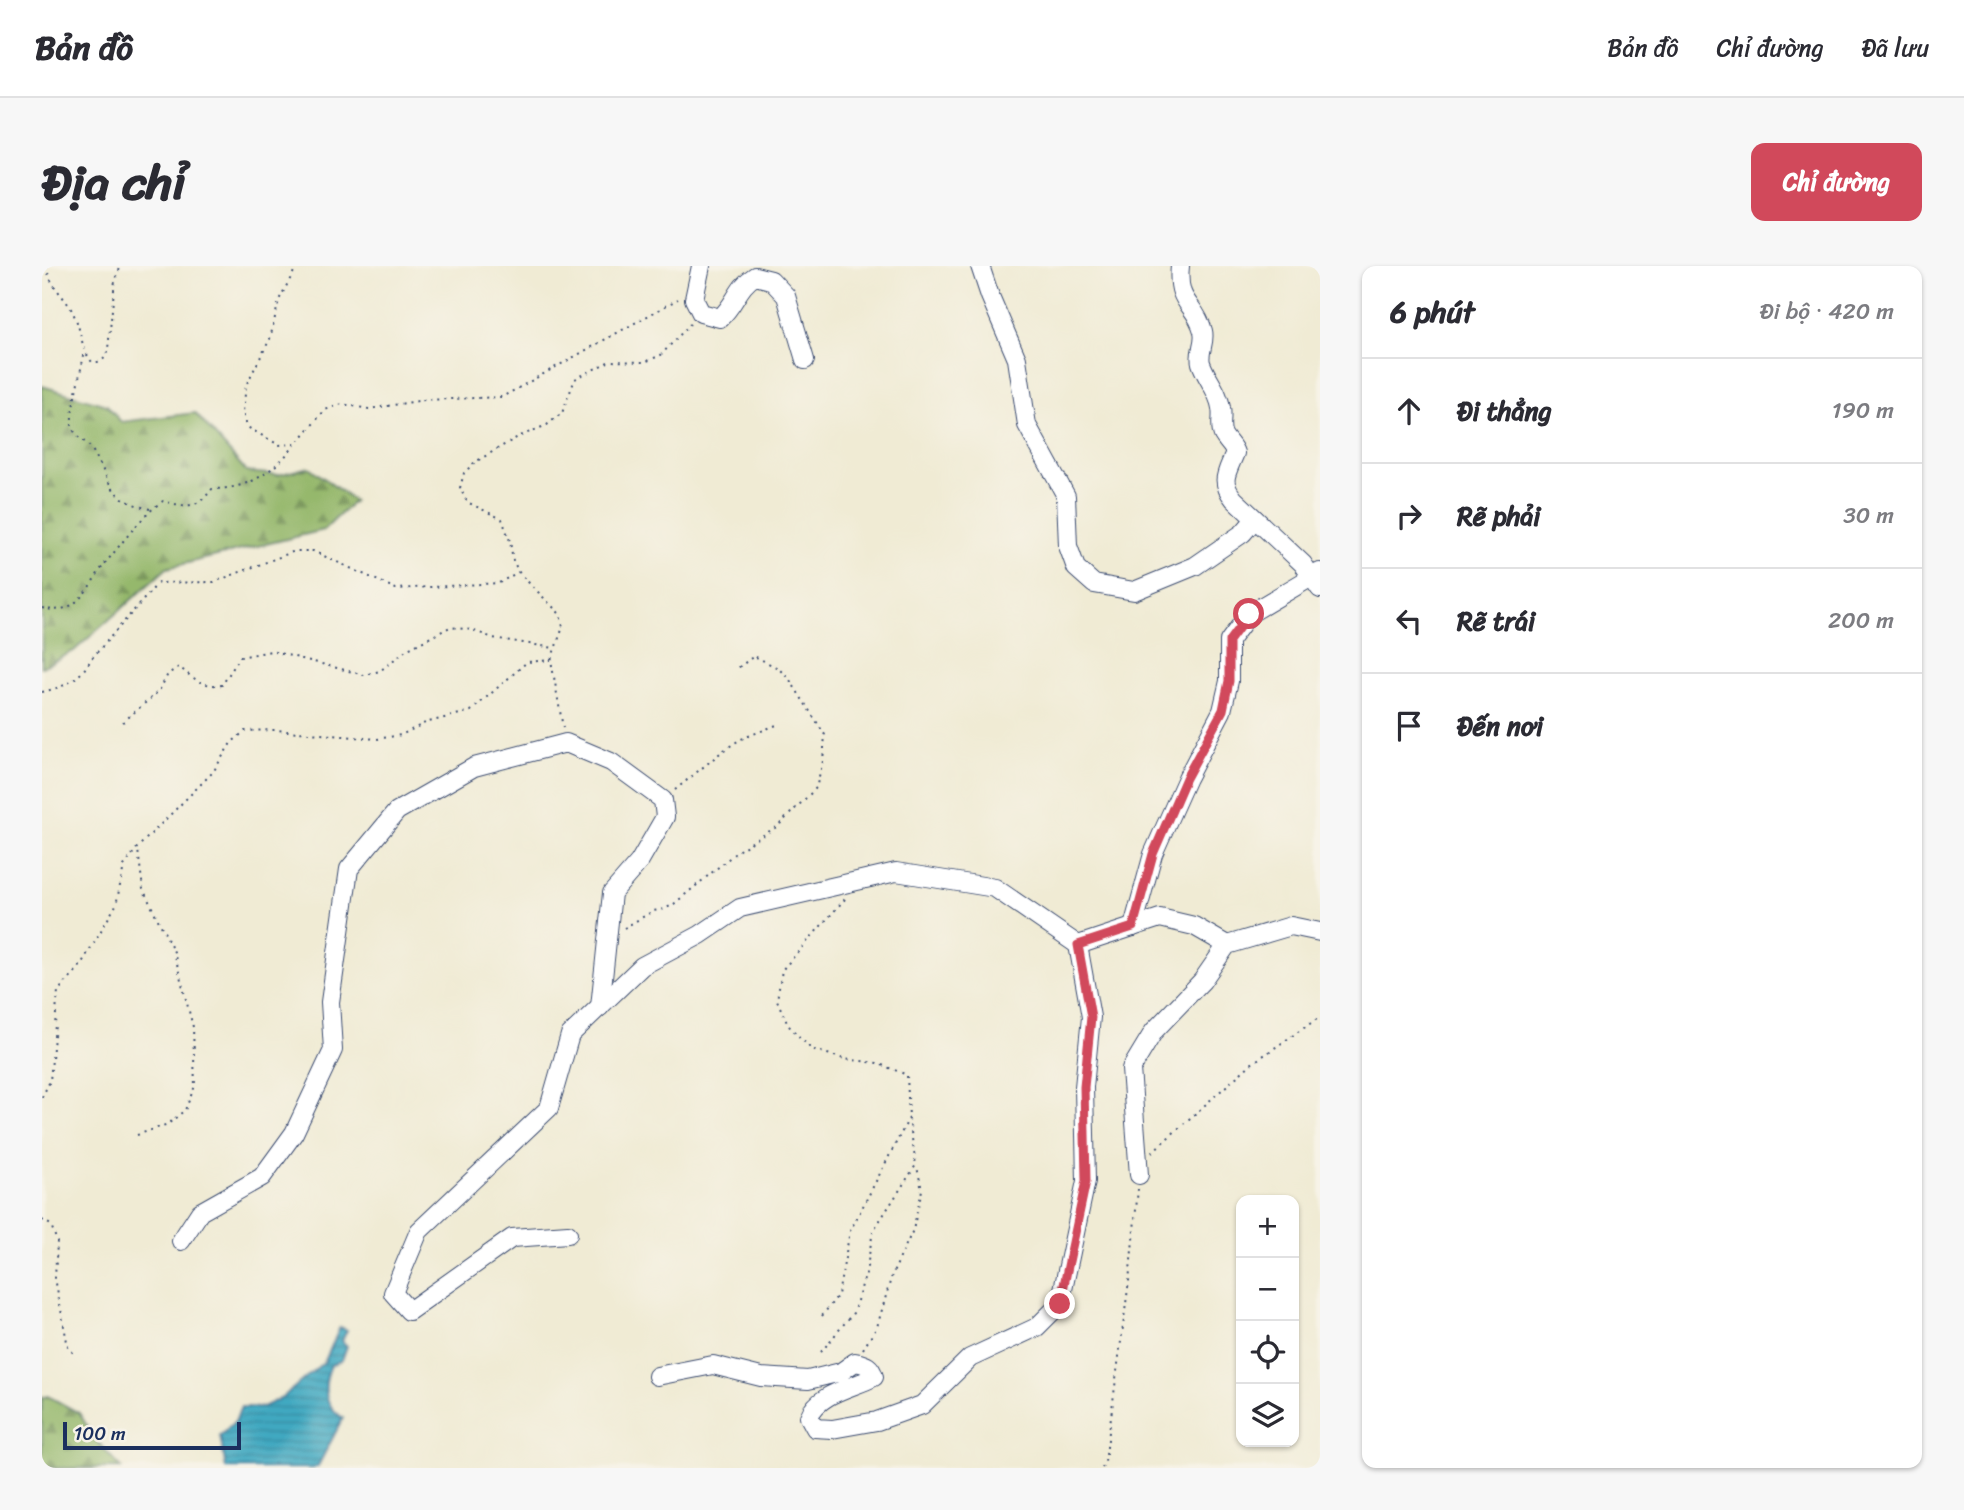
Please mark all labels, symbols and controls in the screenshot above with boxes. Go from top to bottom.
text: Bản đồ [35,19,133,77]
text: Bản đồ [1607,27,1678,69]
text: Chỉ đường [1716,27,1824,69]
text: Đã lưu [1862,27,1929,69]
text: Địa chỉ [42,139,186,226]
button: Chỉ đường [1751,143,1922,221]
text: 6 phút [1390,285,1475,339]
text: Đi bộ · 420 m [1760,291,1894,332]
text: Đi thẳng [1457,388,1552,434]
text: 190 m [1832,390,1894,431]
icon: ahead [1390,392,1428,430]
text: Rẽ phải [1457,493,1541,539]
text: 30 m [1843,495,1894,536]
icon: right [1390,497,1428,535]
route start [1233,598,1264,629]
text: Rẽ trái [1457,598,1535,644]
text: 200 m [1828,600,1894,641]
icon: left [1390,602,1428,640]
text: Đến nơi [1457,703,1543,749]
icon: arrive [1390,707,1428,745]
map controls [1236,1195,1299,1447]
button: + [1236,1195,1299,1258]
button: − [1236,1258,1299,1321]
route end [1044,1288,1075,1319]
button: locate [1236,1321,1299,1384]
button: layers [1236,1384,1299,1447]
text: 100 m [74,1417,126,1450]
scale bar [63,1419,242,1451]

